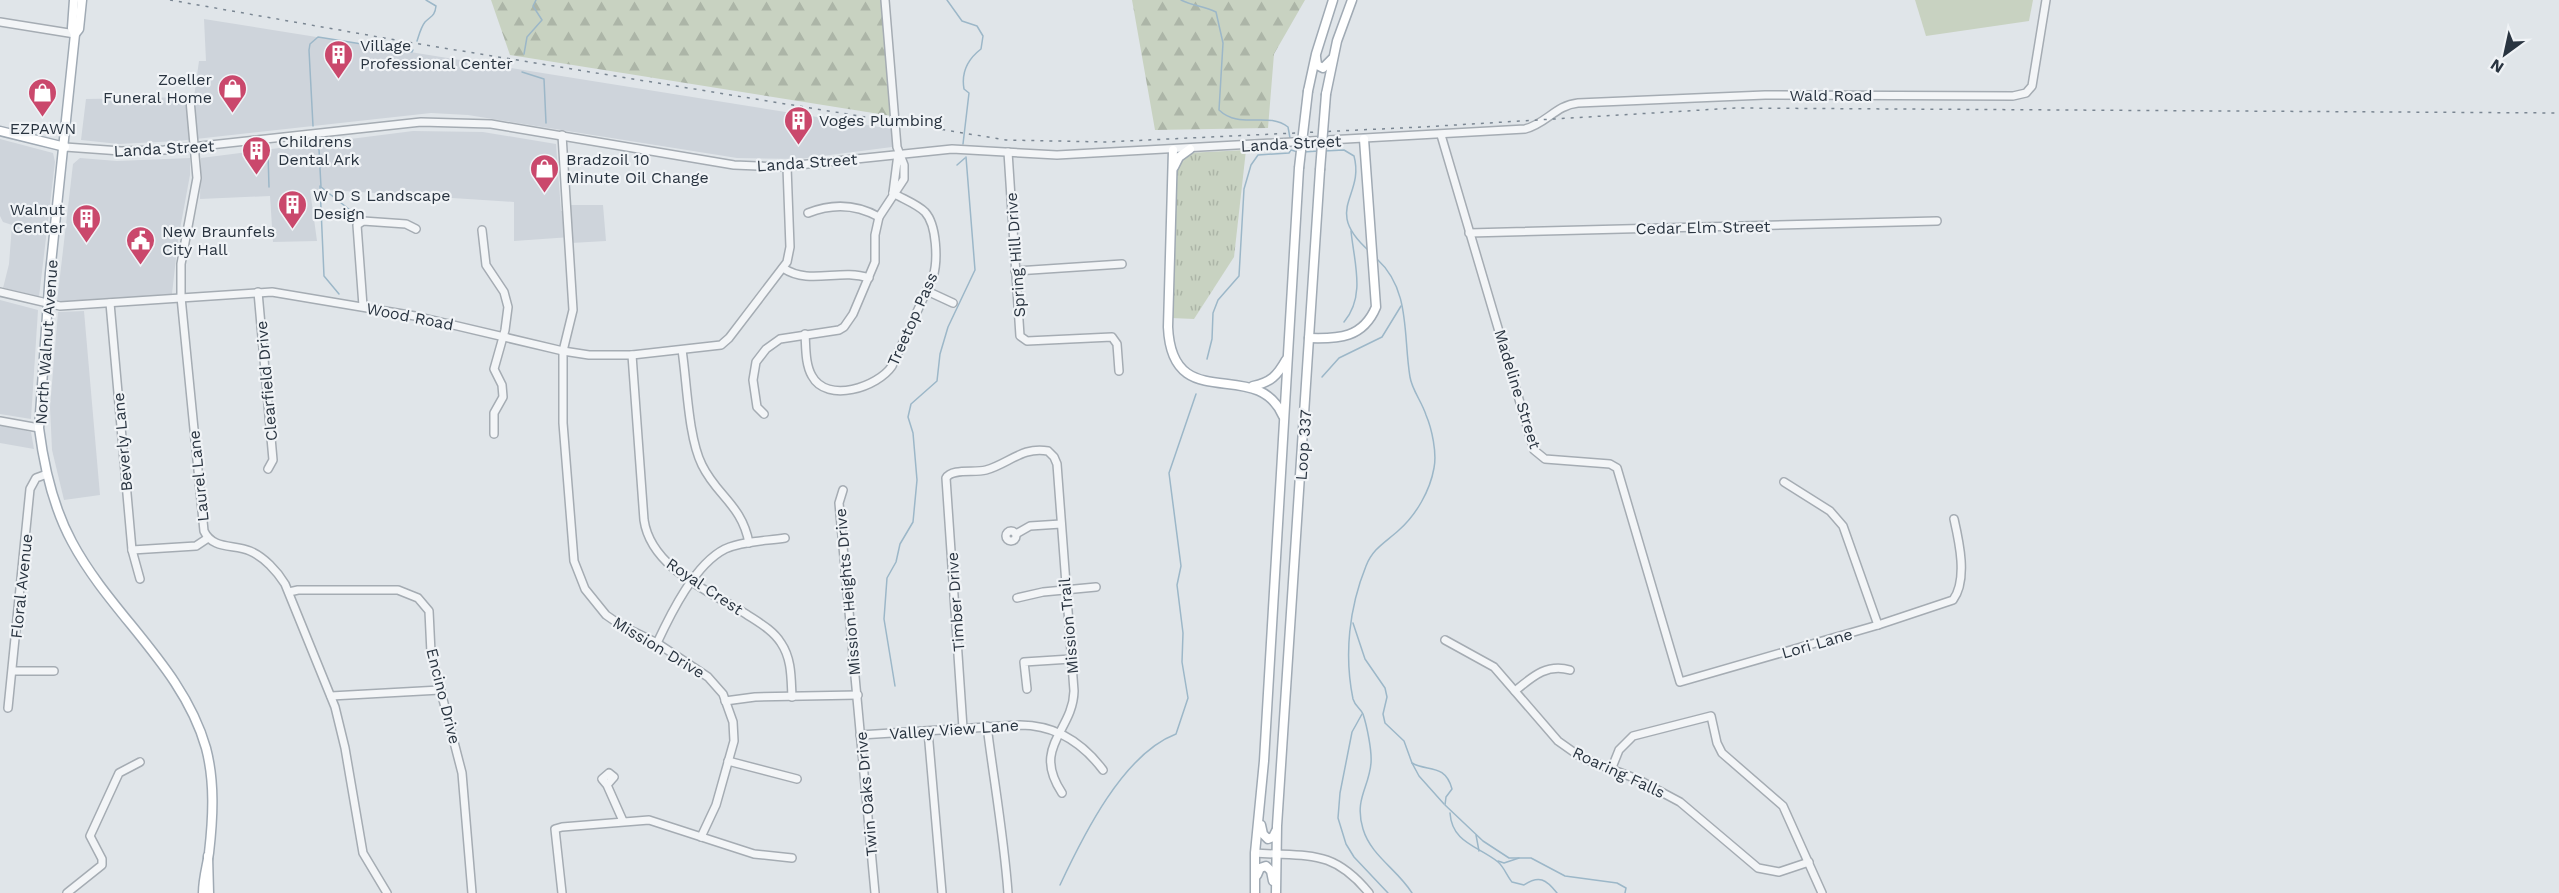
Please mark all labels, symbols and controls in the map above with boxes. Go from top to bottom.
north arrow [2475,24,2535,84]
place label: Village Professional Center [360,36,513,73]
building icon: Village Professional Center [323,38,355,80]
text: N [2487,55,2507,77]
place label: Zoeller Funeral Home [103,70,212,107]
shop icon: Zoeller Funeral Home [217,72,249,114]
shop icon: EZPAWN [27,76,59,118]
street label: Wald Road [1789,86,1873,105]
building icon: Voges Plumbing [782,104,814,146]
place label: Voges Plumbing [819,111,943,130]
place label: EZPAWN [10,119,76,138]
street label: Landa Street [1240,131,1342,156]
place label: Childrens Dental Ark [278,132,360,169]
building icon: Childrens Dental Ark [241,134,273,176]
street label: Landa Street [113,136,215,161]
street label: Landa Street [756,149,858,175]
place label: Bradzoil 10 Minute Oil Change [566,150,709,187]
shop icon: Bradzoil 10 Minute Oil Change [529,152,561,194]
place label: W D S Landscape Design [313,186,450,223]
building icon: W D S Landscape Design [276,188,308,230]
street label: Spring Hill Drive [1002,192,1029,318]
place label: Walnut Center [10,200,65,237]
building icon: Walnut Center [70,202,102,244]
street label: Cedar Elm Street [1635,217,1771,238]
place label: New Braunfels City Hall [162,222,275,259]
public building icon: New Braunfels City Hall [125,224,157,266]
street label: North Walnut Avenue [31,259,62,425]
street label: Treetop Pass [883,269,942,369]
street label: Wood Road [365,299,455,334]
street label: Clearfield Drive [252,320,281,442]
street label: Madeline Street [1490,327,1545,451]
street label: Beverly Lane [109,392,136,492]
street label: Loop 337 [1292,409,1315,481]
street label: Laurel Lane [184,429,213,522]
street label: Mission Heights Drive [831,508,864,676]
street label: Floral Avenue [7,533,36,639]
street label: Timber Drive [943,552,968,652]
street label: Royal Crest [663,554,747,619]
street label: Mission Trail [1055,577,1082,675]
street label: Mission Drive [609,613,708,682]
street label: Lori Lane [1779,624,1855,663]
street label: Encino Drive [422,646,465,746]
street label: Valley View Lane [889,715,1019,744]
street label: Twin Oaks Drive [852,731,881,857]
street label: Roaring Falls [1570,743,1668,802]

